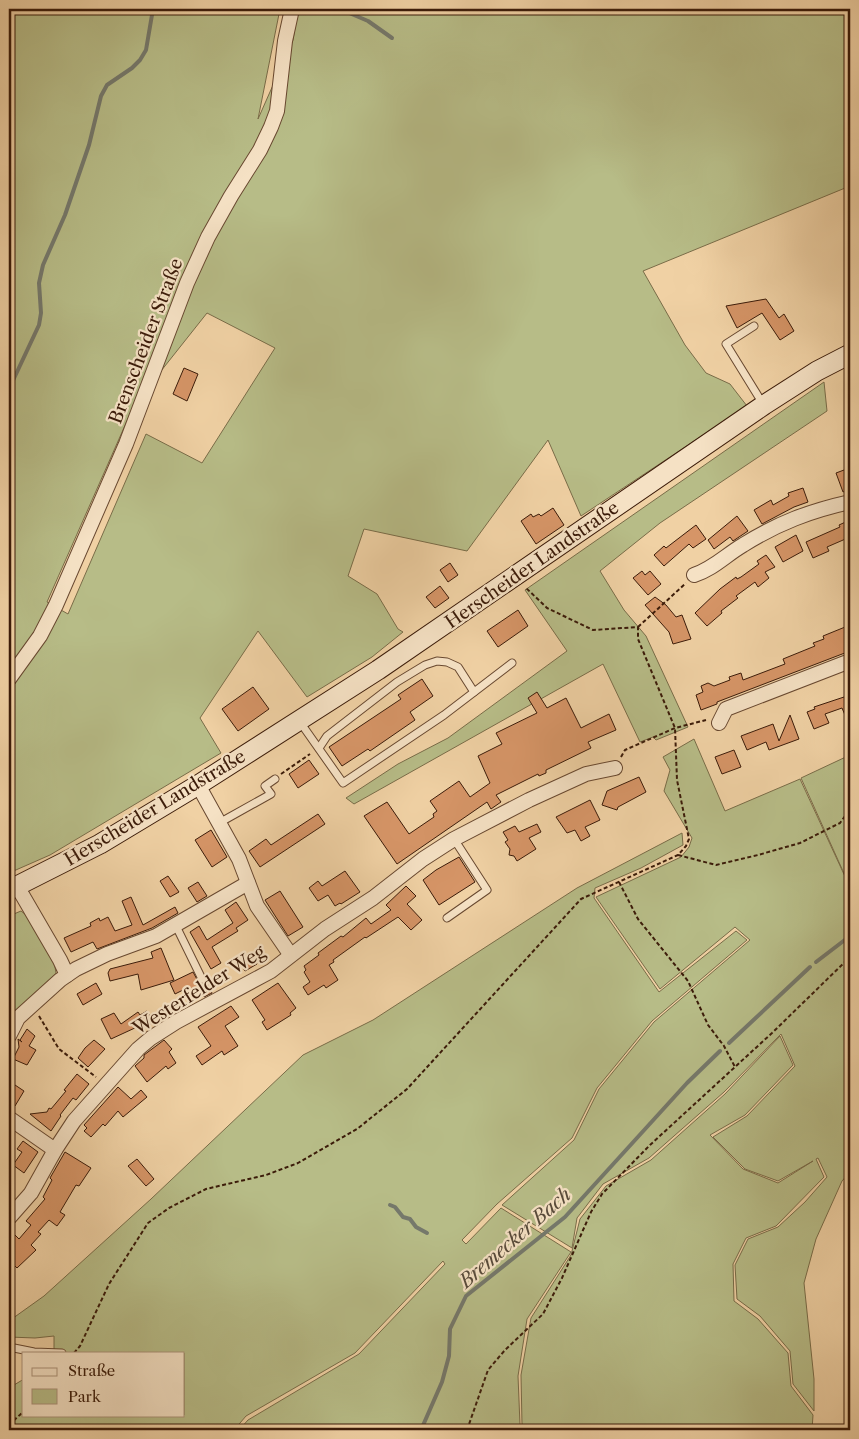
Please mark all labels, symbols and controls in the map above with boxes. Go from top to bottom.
street label: Brenscheider Straße [104,255,188,427]
street label: Herscheider Landstraße [441,497,623,633]
street label: Herscheider Landstraße [61,745,249,871]
street label: Westerfelder Weg [128,940,270,1040]
water label: Bremecker Bach [453,1183,576,1294]
legend [22,1352,185,1416]
text: Straße [68,1361,115,1380]
text: Park [68,1387,102,1406]

